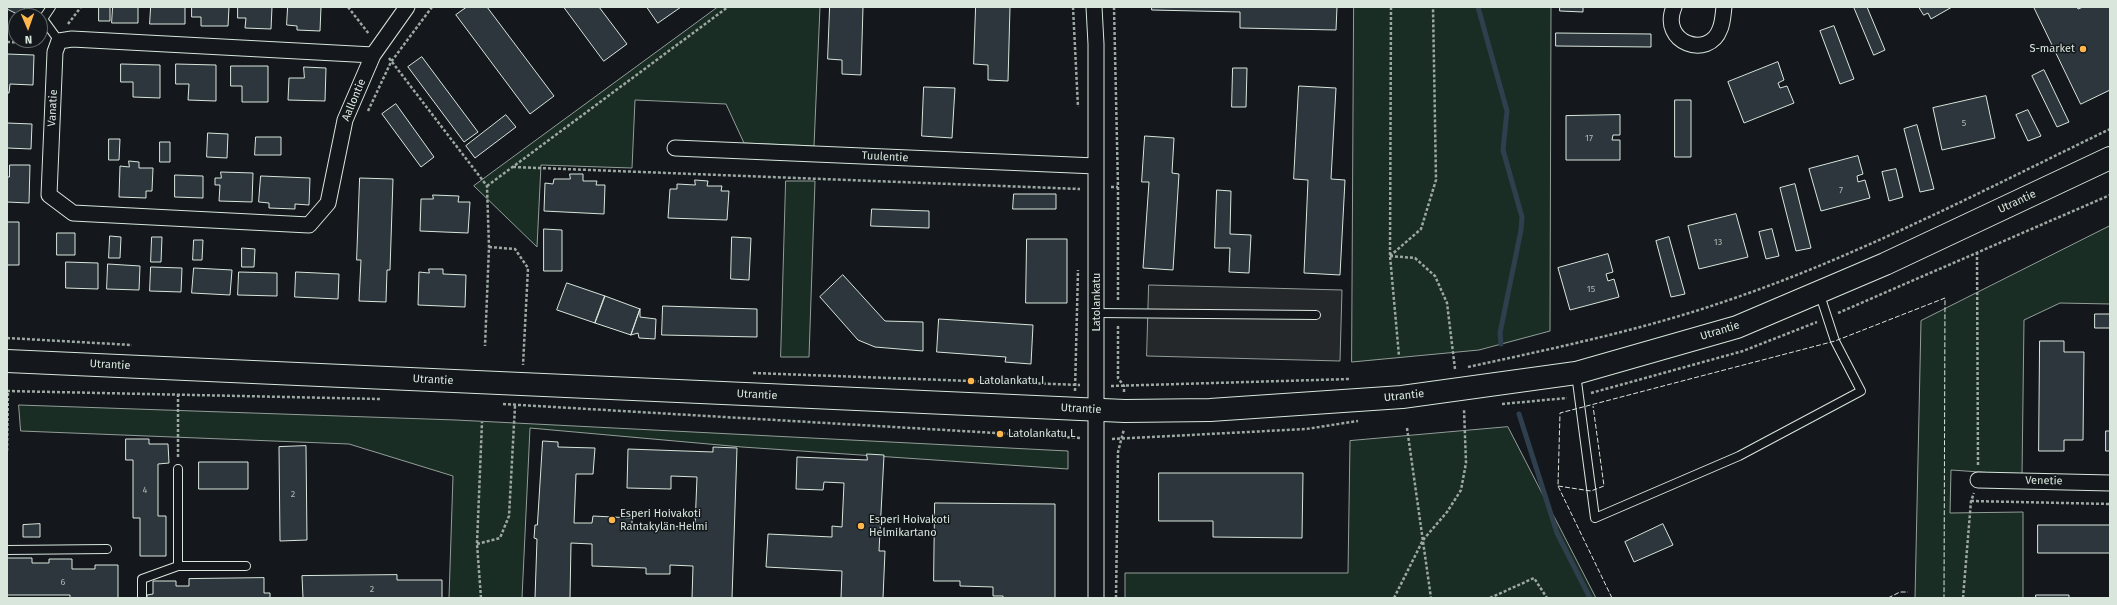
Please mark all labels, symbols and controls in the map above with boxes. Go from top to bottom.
north arrow [8,8,48,48]
text: N [25,33,32,46]
place label: S-market [2029,42,2075,56]
marker: S-market [2078,44,2088,54]
street label: Aallontie [339,77,369,123]
street label: Vanatie [45,89,61,127]
house number: 5 [1962,118,1966,128]
house number: 17 [1585,133,1593,143]
street label: Tuulentie [861,149,909,165]
house number: 7 [1839,185,1843,195]
street label: Utrantie [1996,187,2038,217]
house number: 13 [1714,237,1722,247]
street label: Latolankatu [1090,272,1104,332]
house number: 15 [1587,284,1595,294]
street label: Utrantie [1699,319,1741,343]
street label: Utrantie [89,357,131,373]
street label: Utrantie [412,372,454,388]
place label: Latolankatu I [979,374,1044,388]
marker: Latolankatu I [966,376,976,386]
street label: Utrantie [736,387,778,403]
street label: Utrantie [1383,387,1425,405]
street label: Utrantie [1060,401,1102,417]
place label: Latolankatu L [1008,427,1075,441]
marker: Latolankatu L [995,429,1005,439]
street label: Venetie [2025,474,2063,488]
house number: 4 [143,485,147,495]
house number: 2 [291,489,295,499]
place label: Esperi Hoivakoti Rantakylän Helmi [620,507,708,533]
place label: Esperi Hoivakoti Helmikartano [869,513,950,539]
marker: Esperi Hoivakoti Rantakylän Helmi [607,515,617,525]
marker: Esperi Hoivakoti Helmikartano [856,521,866,531]
house number: 6 [61,577,65,587]
house number: 2 [370,584,374,594]

